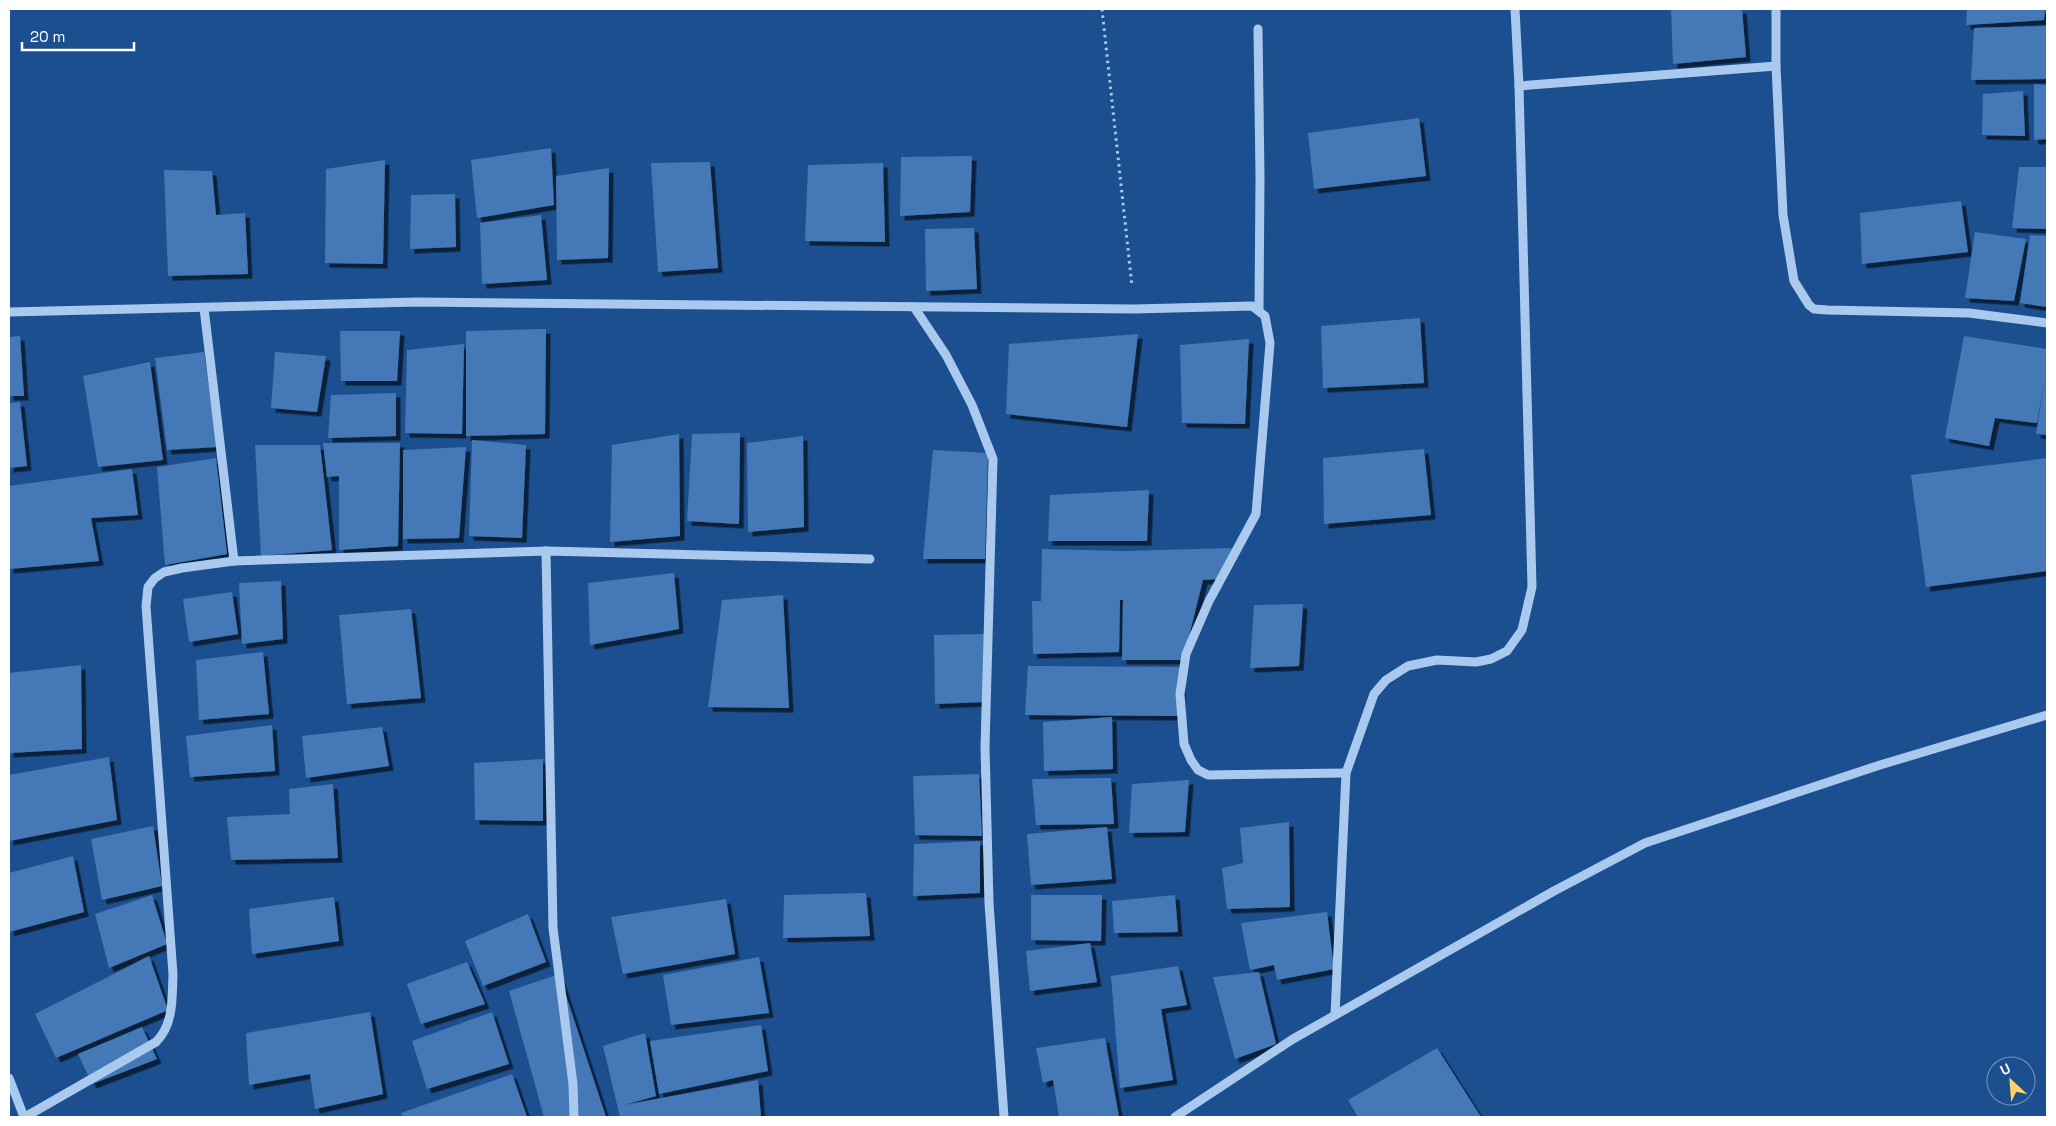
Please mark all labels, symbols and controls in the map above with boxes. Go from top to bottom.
scale bar [22,20,135,52]
text: 20 m [30,27,65,46]
north arrow [1986,1056,2036,1106]
text: U [1997,1059,2013,1079]

